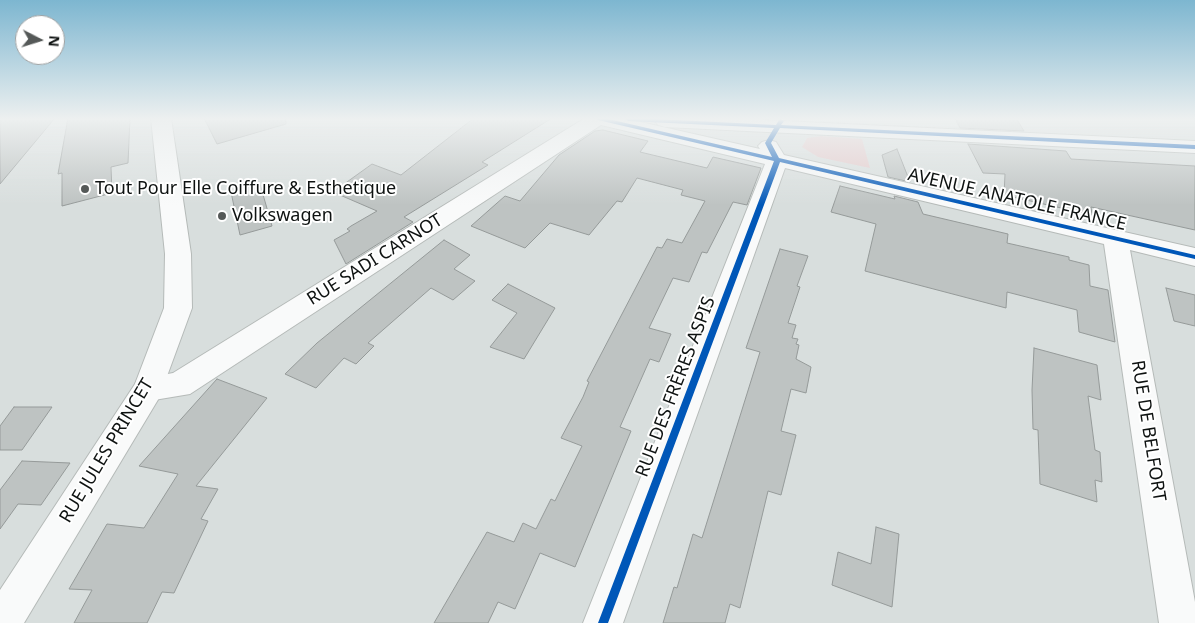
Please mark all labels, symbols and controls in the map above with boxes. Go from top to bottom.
north arrow [15,15,65,65]
text: N [44,35,64,48]
street label: AVENUE ANATOLE FRANCE [906,164,1128,236]
place label: Tout Pour Elle Coiffure & Esthetique [95,178,396,200]
marker: Tout Pour Elle Coiffure & Esthetique [79,183,91,195]
place label: Volkswagen [232,205,333,227]
marker: Volkswagen [216,210,228,222]
street label: RUE SADI CARNOT [303,210,447,310]
street label: RUE DES FRÈRES ASPIS [632,294,720,480]
street label: RUE DE BELFORT [1126,359,1170,503]
street label: RUE JULES PRINCET [55,375,159,527]

